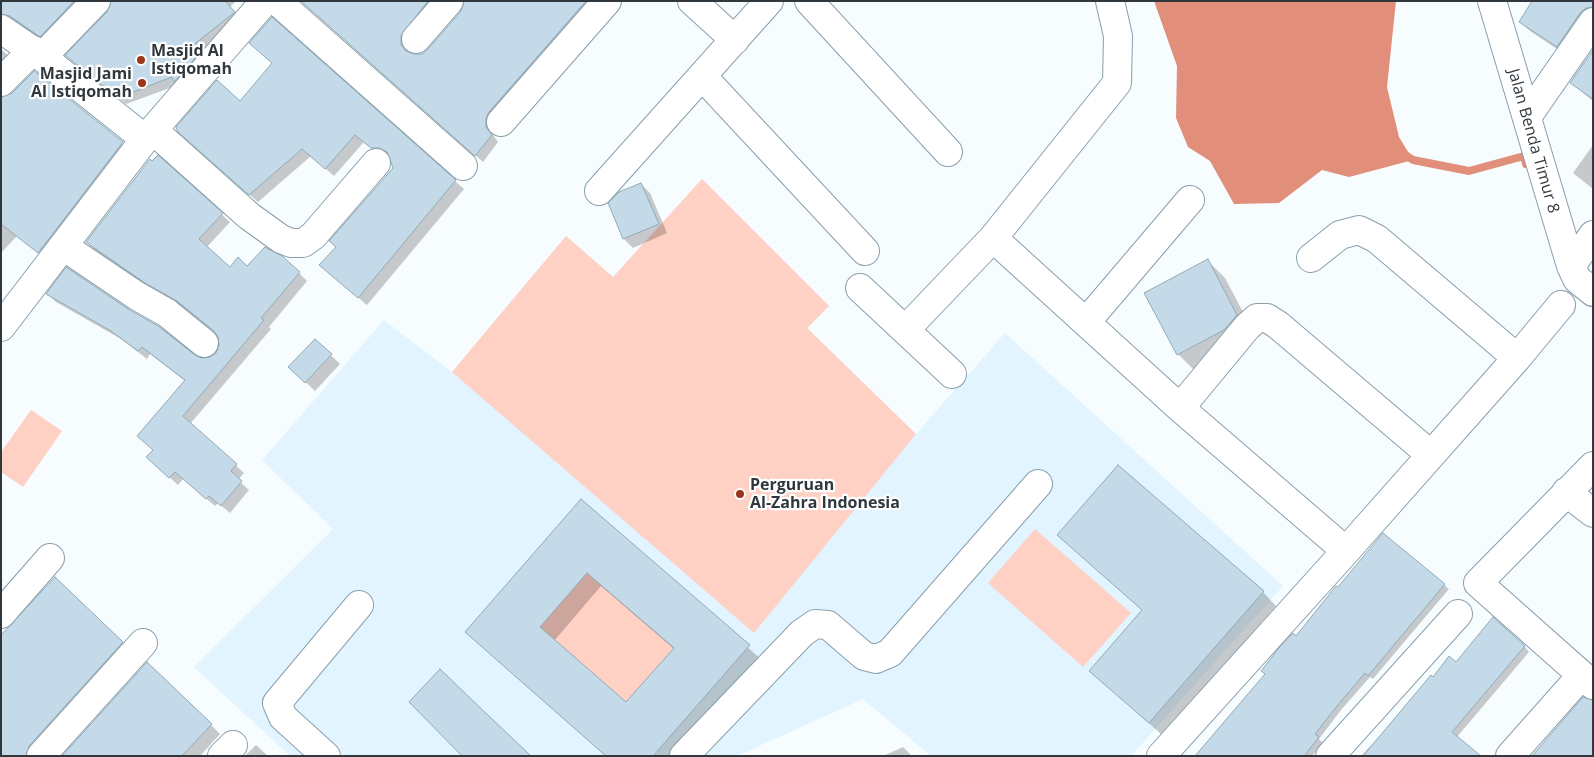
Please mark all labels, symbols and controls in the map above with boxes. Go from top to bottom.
place label: Masjid Al Istiqomah [151,41,232,79]
marker: Masjid Al Istiqomah [135,54,147,66]
place label: Masjid Jami Al Istiqomah [31,64,132,102]
street label: Jalan Benda Timur 8 [1503,67,1563,215]
marker: Masjid Jami Al Istiqomah [136,77,148,89]
place label: Perguruan Al-Zahra Indonesia [750,475,900,513]
marker: Perguruan Al-Zahra Indonesia [734,488,746,500]

